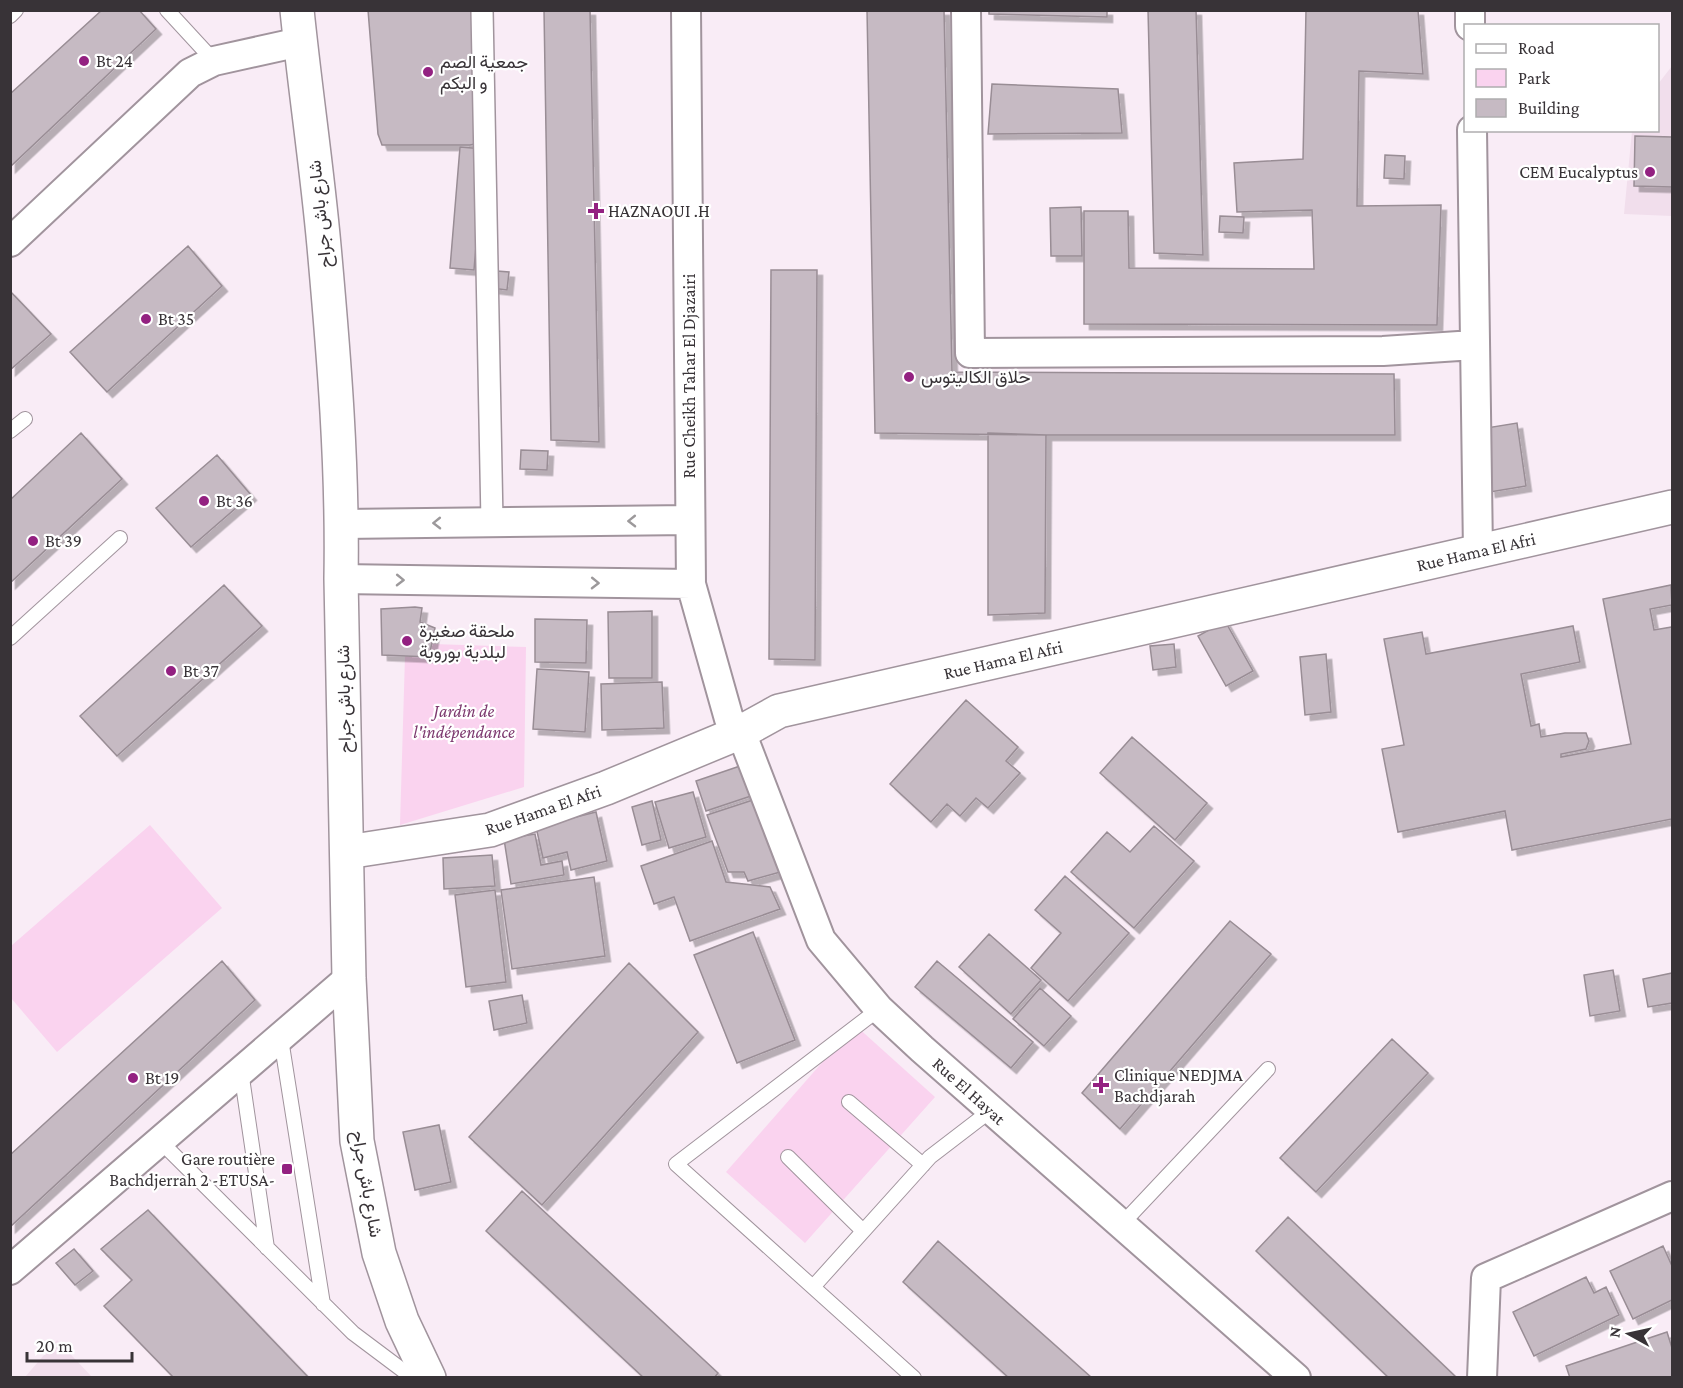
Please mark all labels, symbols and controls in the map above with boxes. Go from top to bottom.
legend [1464,24,1659,132]
text: Road [1518,38,1555,58]
place label: Bt 24 [96,51,133,71]
place label: جمعية الصم و البكم [440,52,528,95]
marker: Bt 24 [77,54,91,68]
marker: جمعية الصم و البكم [421,65,435,79]
text: Park [1518,68,1550,88]
text: Building [1518,98,1580,118]
street label: شارع باش جراح [304,159,338,269]
place label: CEM Eucalyptus [1519,162,1638,182]
marker: CEM Eucalyptus [1643,165,1657,179]
place label: HAZNAOUI .H [608,201,710,221]
marker: HAZNAOUI .H [589,204,603,218]
street label: Rue Cheikh Tahar El Djazairi [679,273,700,478]
place label: Bt 35 [158,309,194,329]
marker: Bt 35 [139,312,153,326]
place label: حلاق الكاليتوس [921,367,1030,388]
marker: حلاق الكاليتوس [902,370,916,384]
place label: Bt 36 [216,491,253,511]
marker: Bt 36 [197,494,211,508]
one-way arrow [627,515,636,527]
one-way arrow [432,517,441,529]
street label: Rue Hama El Afri [1415,529,1538,575]
place label: Bt 39 [45,531,82,551]
marker: Bt 39 [26,534,40,548]
one-way arrow [395,574,404,586]
one-way arrow [590,577,599,589]
place label: ملحقة صغيرة لبلدية بوروبة [419,621,515,663]
marker: ملحقة صغيرة لبلدية بوروبة [400,634,414,648]
street label: Rue Hama El Afri [942,637,1065,683]
street label: شارع باش جراح [333,645,357,753]
place label: Bt 37 [183,661,219,681]
marker: Bt 37 [164,664,178,678]
park label: Jardin de l'indépendance [413,701,515,742]
street label: Rue Hama El Afri [482,781,604,839]
street label: Rue El Hayat [929,1053,1010,1130]
place label: Clinique NEDJMA Bachdjarah [1114,1065,1243,1107]
place label: Bt 19 [145,1068,179,1088]
marker: Bt 19 [126,1071,140,1085]
marker: Clinique NEDJMA Bachdjarah [1092,1076,1110,1094]
street label: شارع باش جراح [346,1129,386,1239]
place label: Gare routière Bachdjerrah 2 -ETUSA- [109,1149,275,1191]
marker: Gare routière Bachdjerrah 2 -ETUSA- [280,1162,294,1176]
north arrow [1599,1304,1659,1364]
scale bar [27,1325,132,1363]
text: N [1605,1325,1624,1339]
text: 20 m [36,1336,73,1356]

